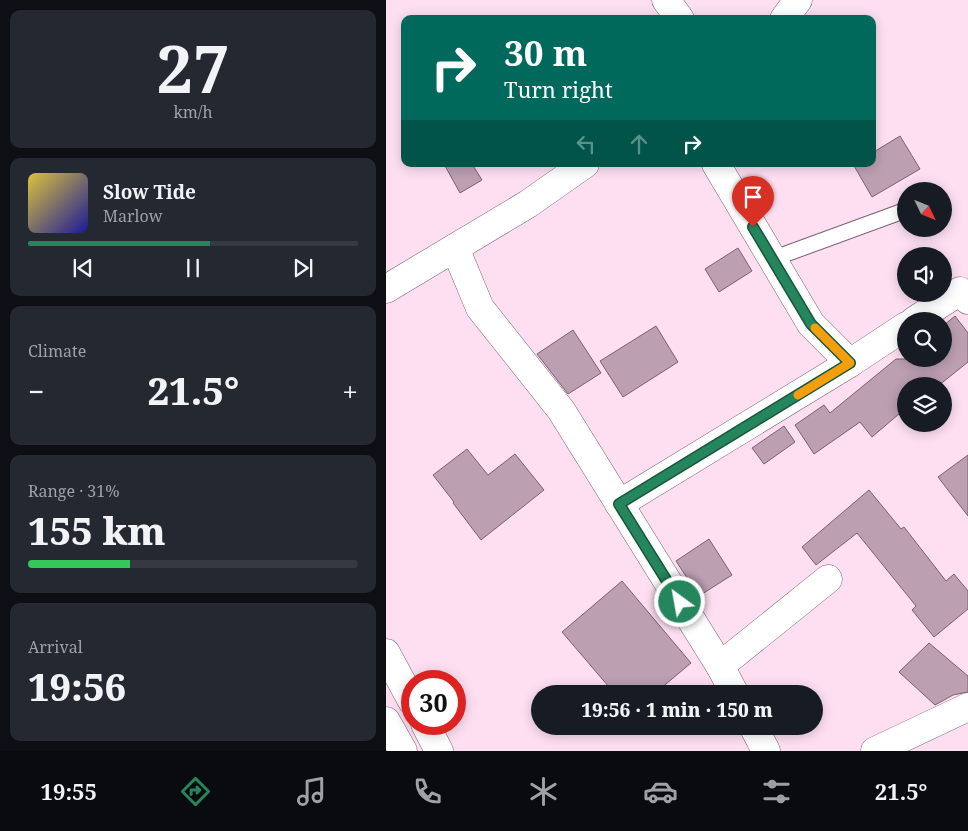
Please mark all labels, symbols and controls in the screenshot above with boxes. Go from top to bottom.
text: 27 [156,24,230,112]
text: 30 m [504,29,587,76]
icon: right [421,35,486,100]
text: Turn right [504,74,613,104]
text: km/h [173,101,213,123]
icon: left [572,130,600,158]
icon: ahead [625,130,653,158]
icon: right [678,130,706,158]
pin [732,176,774,227]
text: Slow Tide [103,179,196,205]
north arrow [897,182,952,238]
map controls [897,182,952,432]
icon: arrive [739,183,767,211]
text: Marlow [103,205,163,227]
button: sound [897,247,952,302]
icon: previous [69,254,97,282]
icon: pause [179,254,207,282]
icon: next [289,254,317,282]
button: search [897,312,952,367]
text: Climate [28,340,86,362]
text: 21.5° [147,364,239,416]
text: − [28,372,44,410]
text: + [342,372,358,410]
button: layers [897,377,952,432]
text: Range · 31% [28,480,120,502]
text: 155 km [28,504,166,556]
position arrow [653,575,705,627]
text: Arrival [28,636,83,658]
text: 19:56 [28,660,126,712]
speed limit sign: 30 [401,670,466,735]
text: 19:56 · 1 min · 150 m [581,697,773,723]
icon: directions [178,774,213,809]
icon: music [294,774,329,809]
icon: phone [410,774,445,809]
icon: climate [526,774,561,809]
icon: car [643,774,678,809]
icon: filters [759,774,794,809]
text: 19:55 [41,776,97,806]
text: 21.5° [875,776,927,806]

